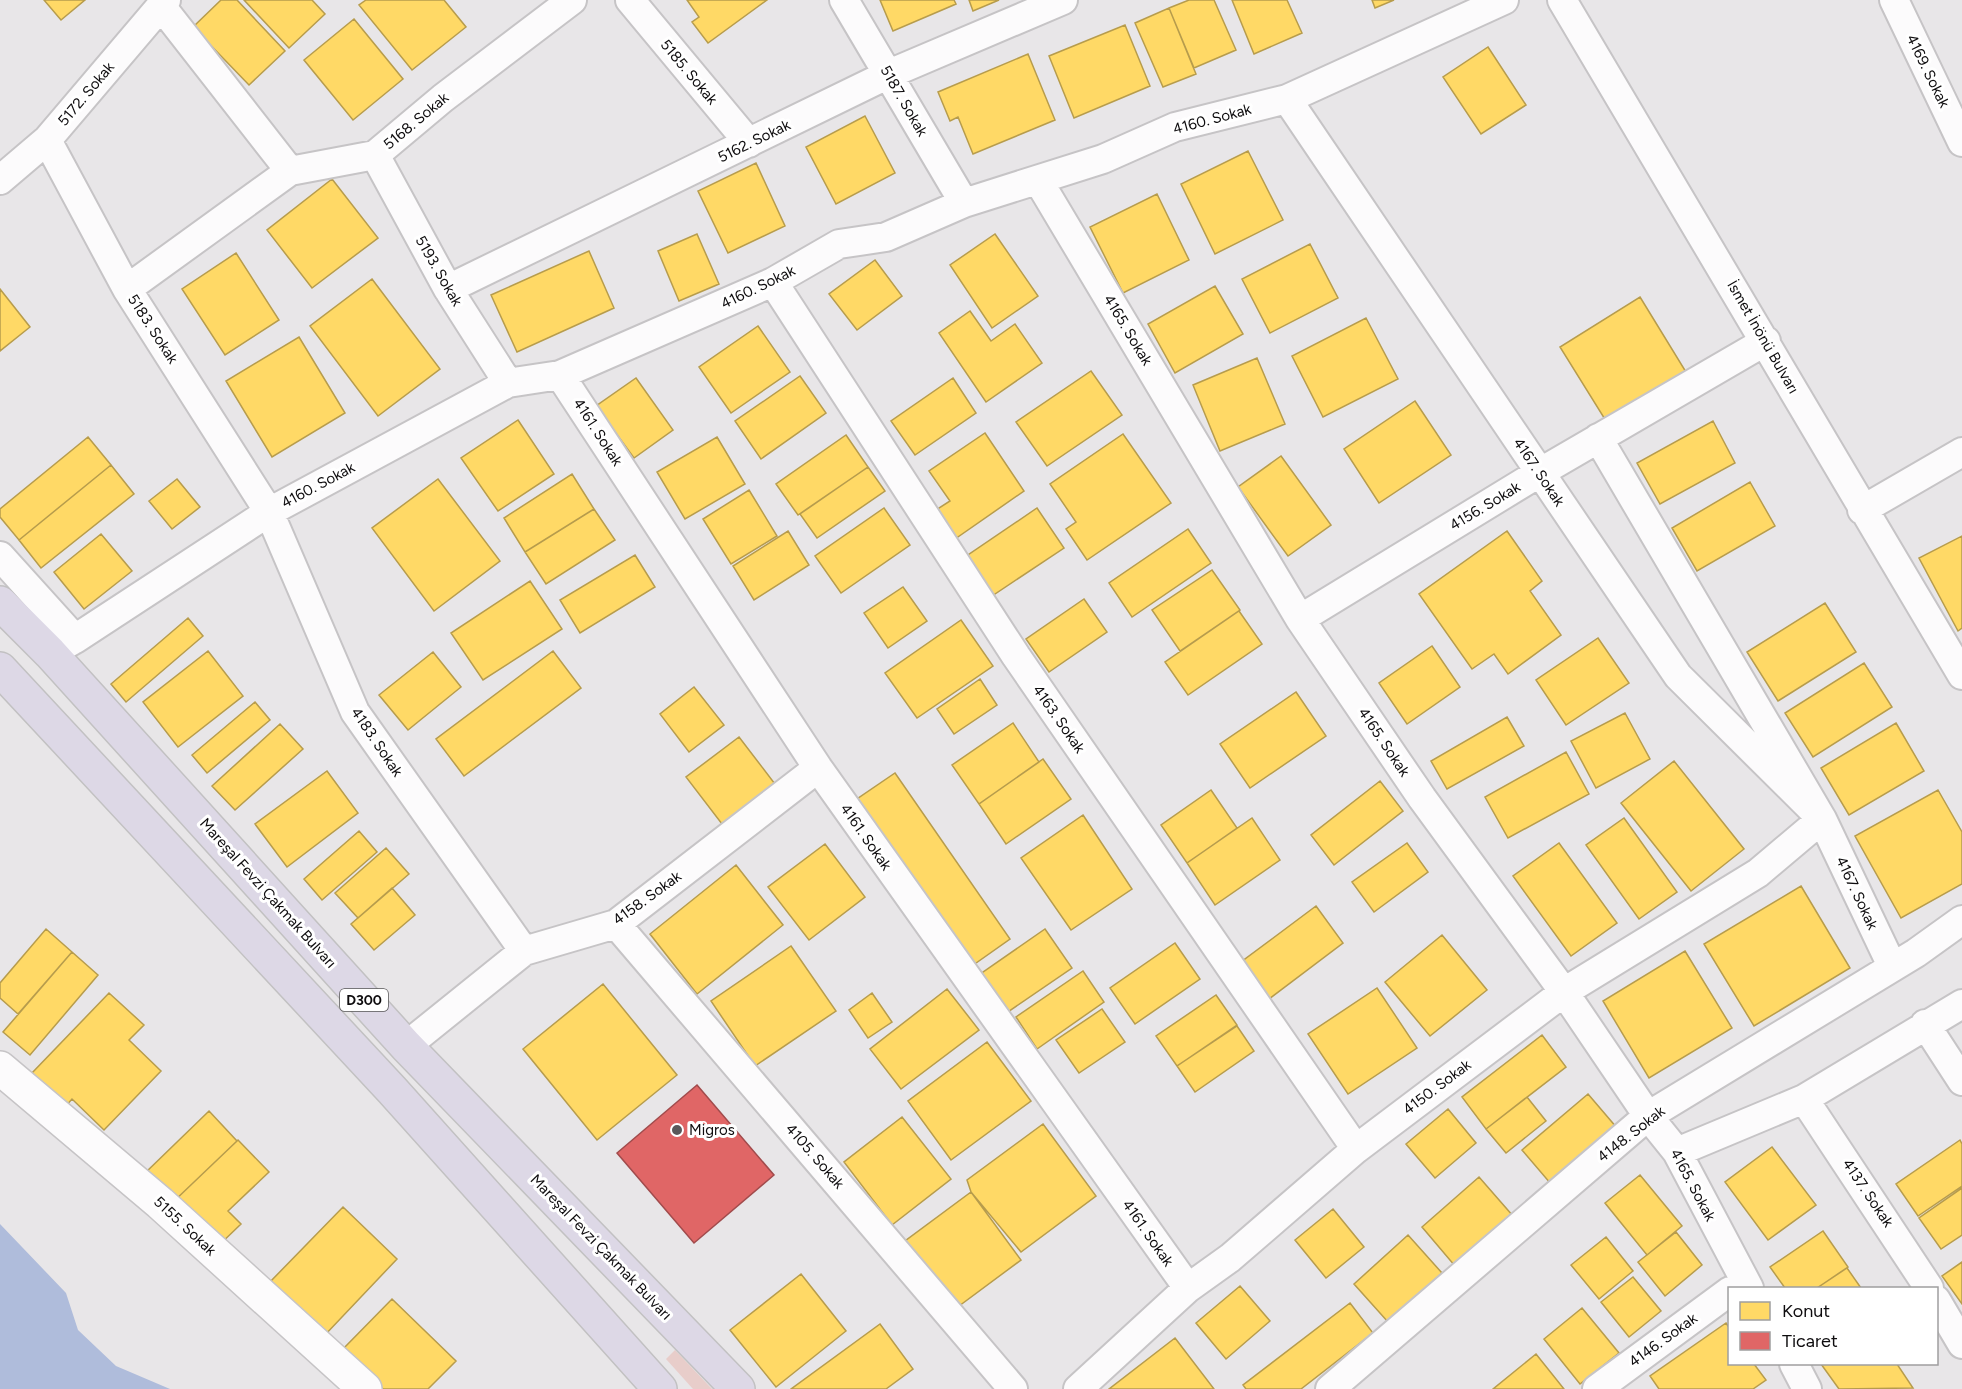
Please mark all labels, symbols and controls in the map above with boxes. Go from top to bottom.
street label: 4169. Sokak [1903,31,1954,111]
street label: 5185. Sokak [657,36,722,109]
street label: 5172. Sokak [54,58,118,130]
street label: 5187. Sokak [876,62,932,140]
street label: 5168. Sokak [380,88,453,153]
street label: 4160. Sokak [1171,100,1254,138]
street label: 5162. Sokak [715,115,794,166]
street label: 5193. Sokak [412,233,467,310]
street label: 4160. Sokak [718,261,799,313]
street label: İsmet İnönü Bulvarı [1723,277,1803,397]
street label: 5183. Sokak [124,291,182,368]
street label: 4165. Sokak [1100,291,1157,369]
street label: 4161. Sokak [569,395,627,470]
street label: 4167. Sokak [1509,434,1569,510]
street label: 4160. Sokak [278,458,358,512]
street label: 4156. Sokak [1446,477,1524,534]
street label: 4163. Sokak [1029,682,1089,757]
street label: 4183. Sokak [347,704,407,781]
street label: 4165. Sokak [1354,704,1414,781]
street label: 4161. Sokak [837,800,896,874]
street label: Mareşal Fevzi Çakmak Bulvarı [196,814,340,972]
street label: 4167. Sokak [1832,853,1882,933]
street label: 4158. Sokak [609,867,685,929]
road number: D300 [340,989,388,1011]
street label: 4150. Sokak [1399,1055,1475,1118]
street label: 4148. Sokak [1594,1102,1669,1166]
street label: 4105. Sokak [782,1120,849,1193]
place label: Migros [689,1121,735,1139]
marker: Migros [670,1123,684,1137]
street label: 4165. Sokak [1666,1146,1720,1225]
street label: 4137. Sokak [1839,1155,1898,1231]
street label: Mareşal Fevzi Çakmak Bulvarı [527,1170,675,1324]
street label: 5155. Sokak [150,1193,220,1260]
street label: 4161. Sokak [1119,1196,1178,1270]
legend [1728,1287,1938,1365]
text: Konut [1782,1300,1830,1322]
street label: 4146. Sokak [1625,1309,1701,1371]
text: Ticaret [1782,1330,1838,1352]

